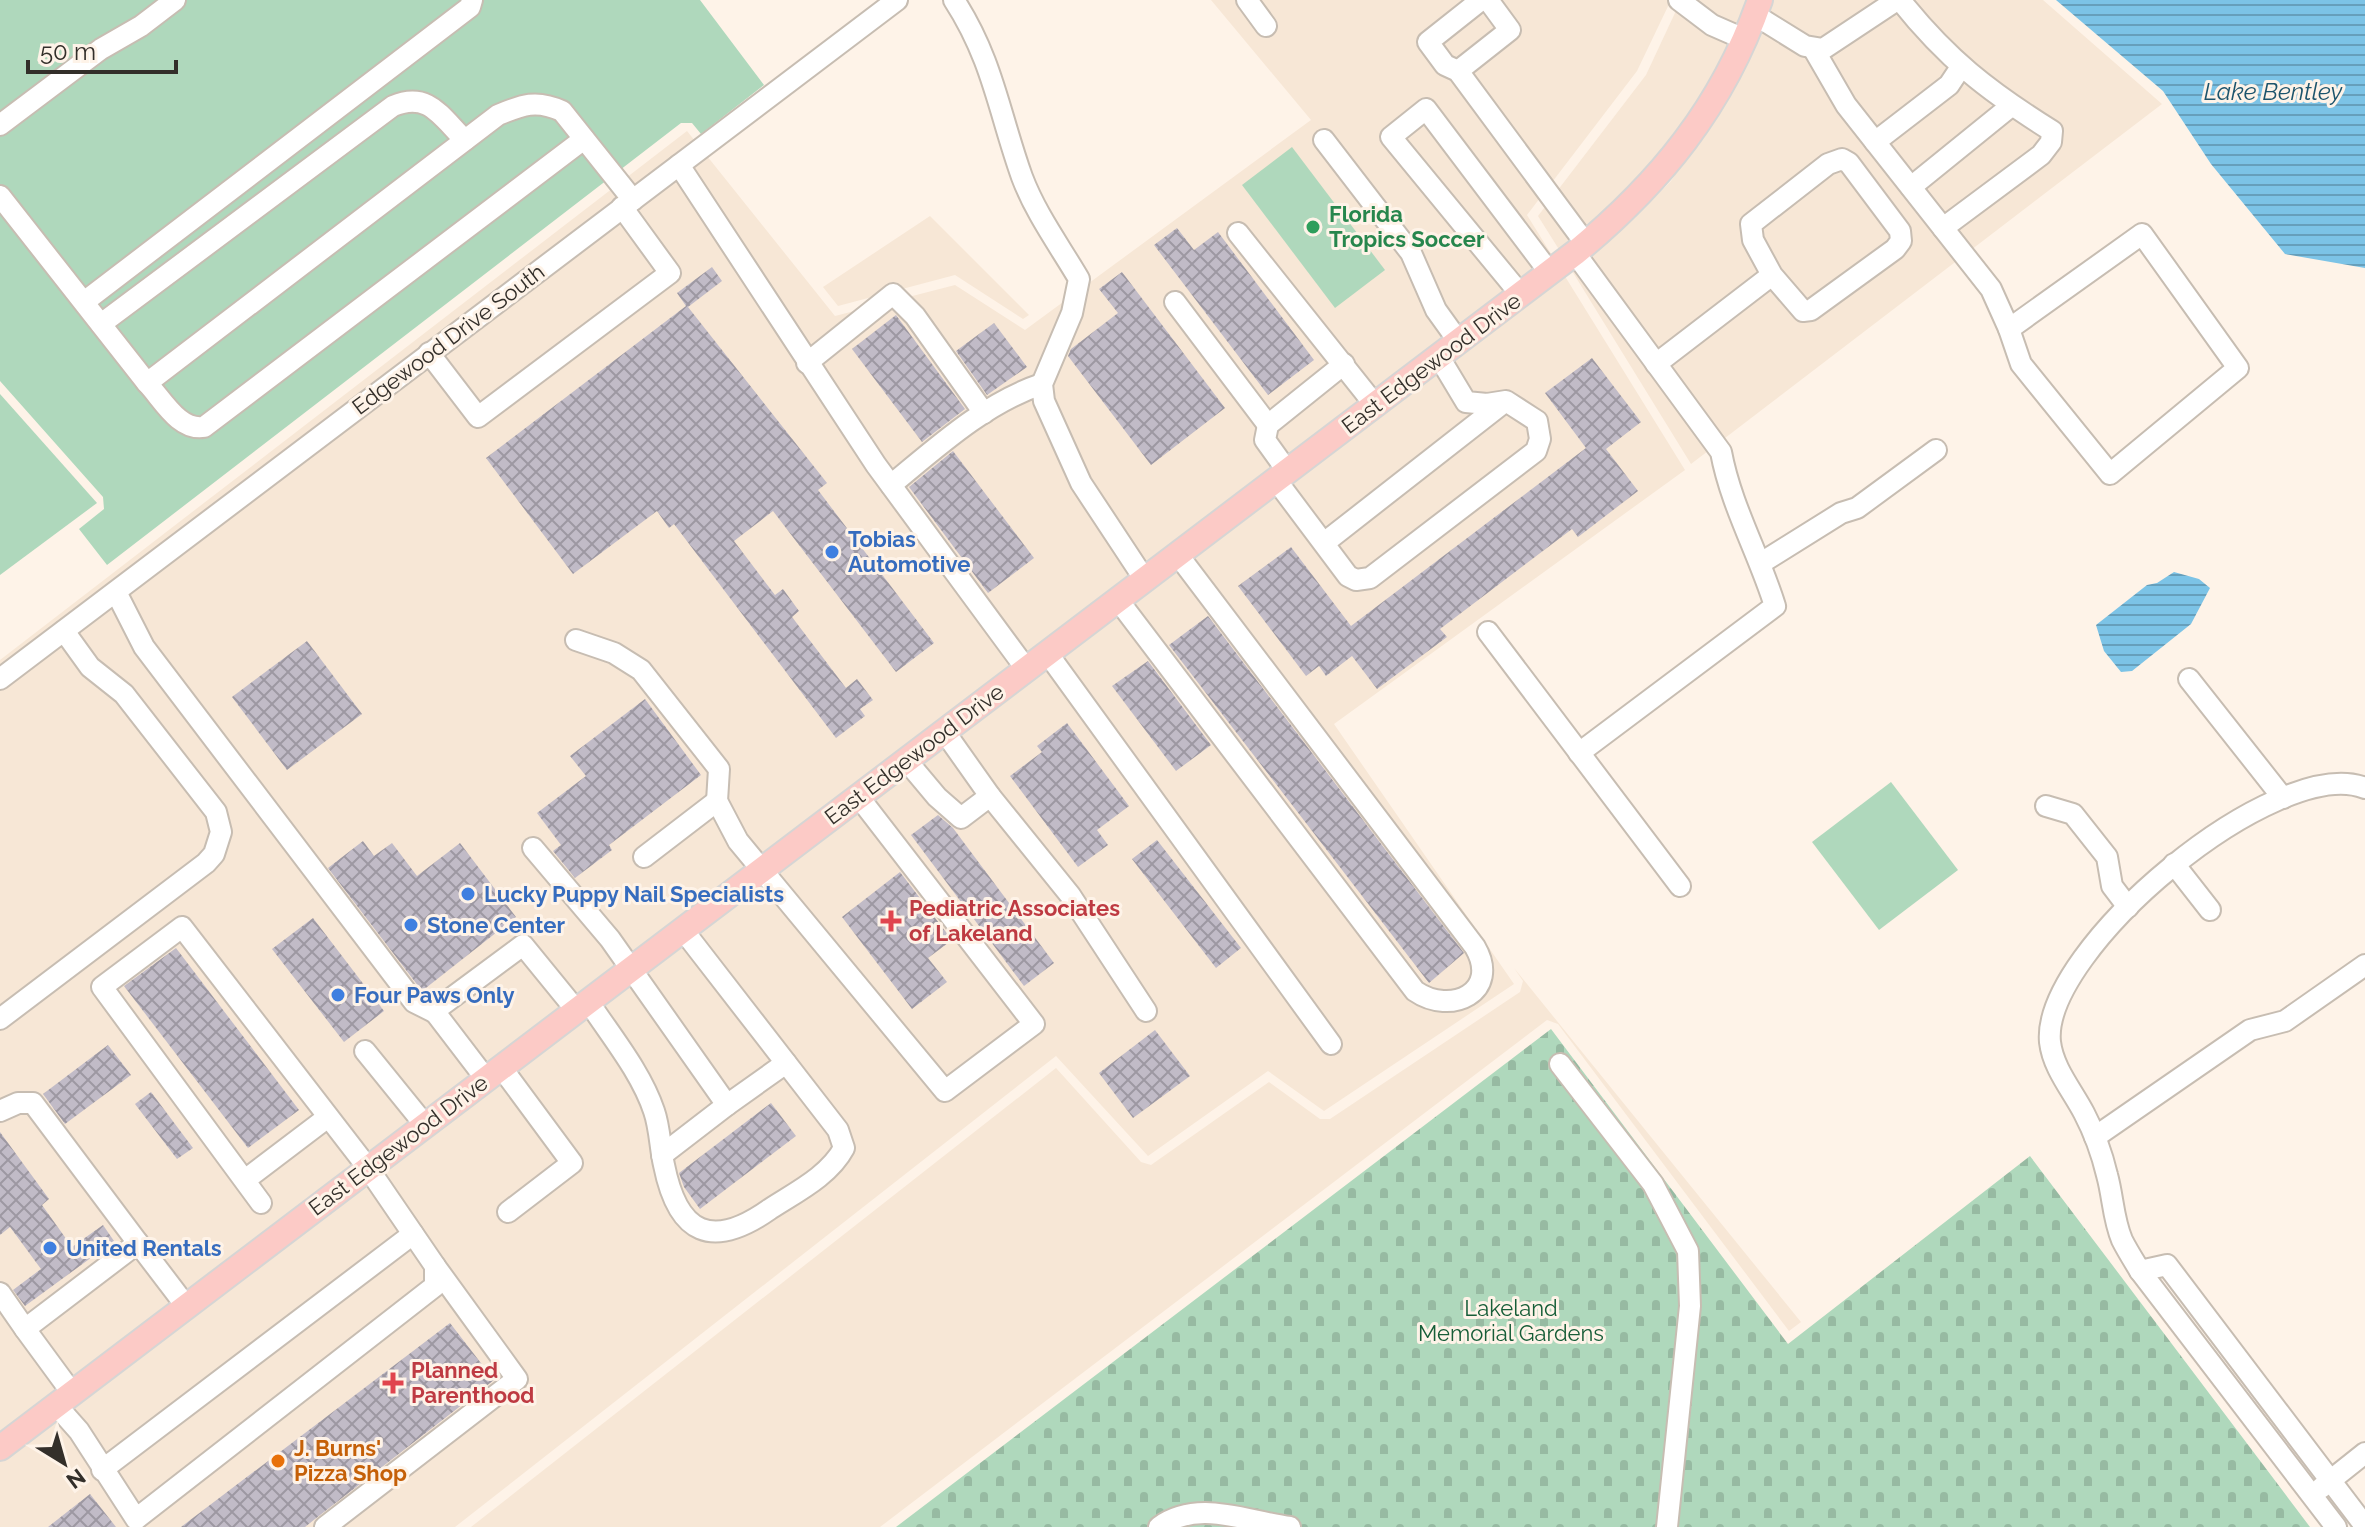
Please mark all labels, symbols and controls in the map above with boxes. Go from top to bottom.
scale bar [28,24,176,74]
text: 50 m [40,37,96,66]
water label: Lake Bentley [2204,77,2344,106]
place label: Florida Tropics Soccer [1329,201,1485,252]
marker: Florida Tropics Soccer [1304,218,1322,236]
street label: Edgewood Drive South [347,258,549,420]
street label: East Edgewood Drive [1336,287,1526,439]
place label: Tobias Automotive [848,526,970,577]
marker: Tobias Automotive [823,543,841,561]
street label: East Edgewood Drive [819,678,1009,830]
place label: Lucky Puppy Nail Specialists [484,881,784,907]
marker: Lucky Puppy Nail Specialists [459,885,477,903]
place label: Pediatric Associates of Lakeland [909,895,1120,946]
marker: Pediatric Associates of Lakeland [880,910,902,932]
place label: Stone Center [427,912,566,938]
marker: Stone Center [402,916,420,934]
place label: Four Paws Only [354,982,515,1008]
marker: Four Paws Only [329,986,347,1004]
street label: East Edgewood Drive [303,1069,493,1221]
place label: United Rentals [66,1235,222,1261]
marker: United Rentals [41,1239,59,1257]
park label: Lakeland Memorial Gardens [1418,1295,1604,1346]
place label: Planned Parenthood [411,1357,535,1408]
marker: Planned Parenthood [382,1372,404,1394]
north arrow [24,1423,104,1503]
place label: J. Burns' Pizza Shop [294,1435,407,1486]
marker: J. Burns' Pizza Shop [269,1452,287,1470]
text: N [62,1464,91,1494]

